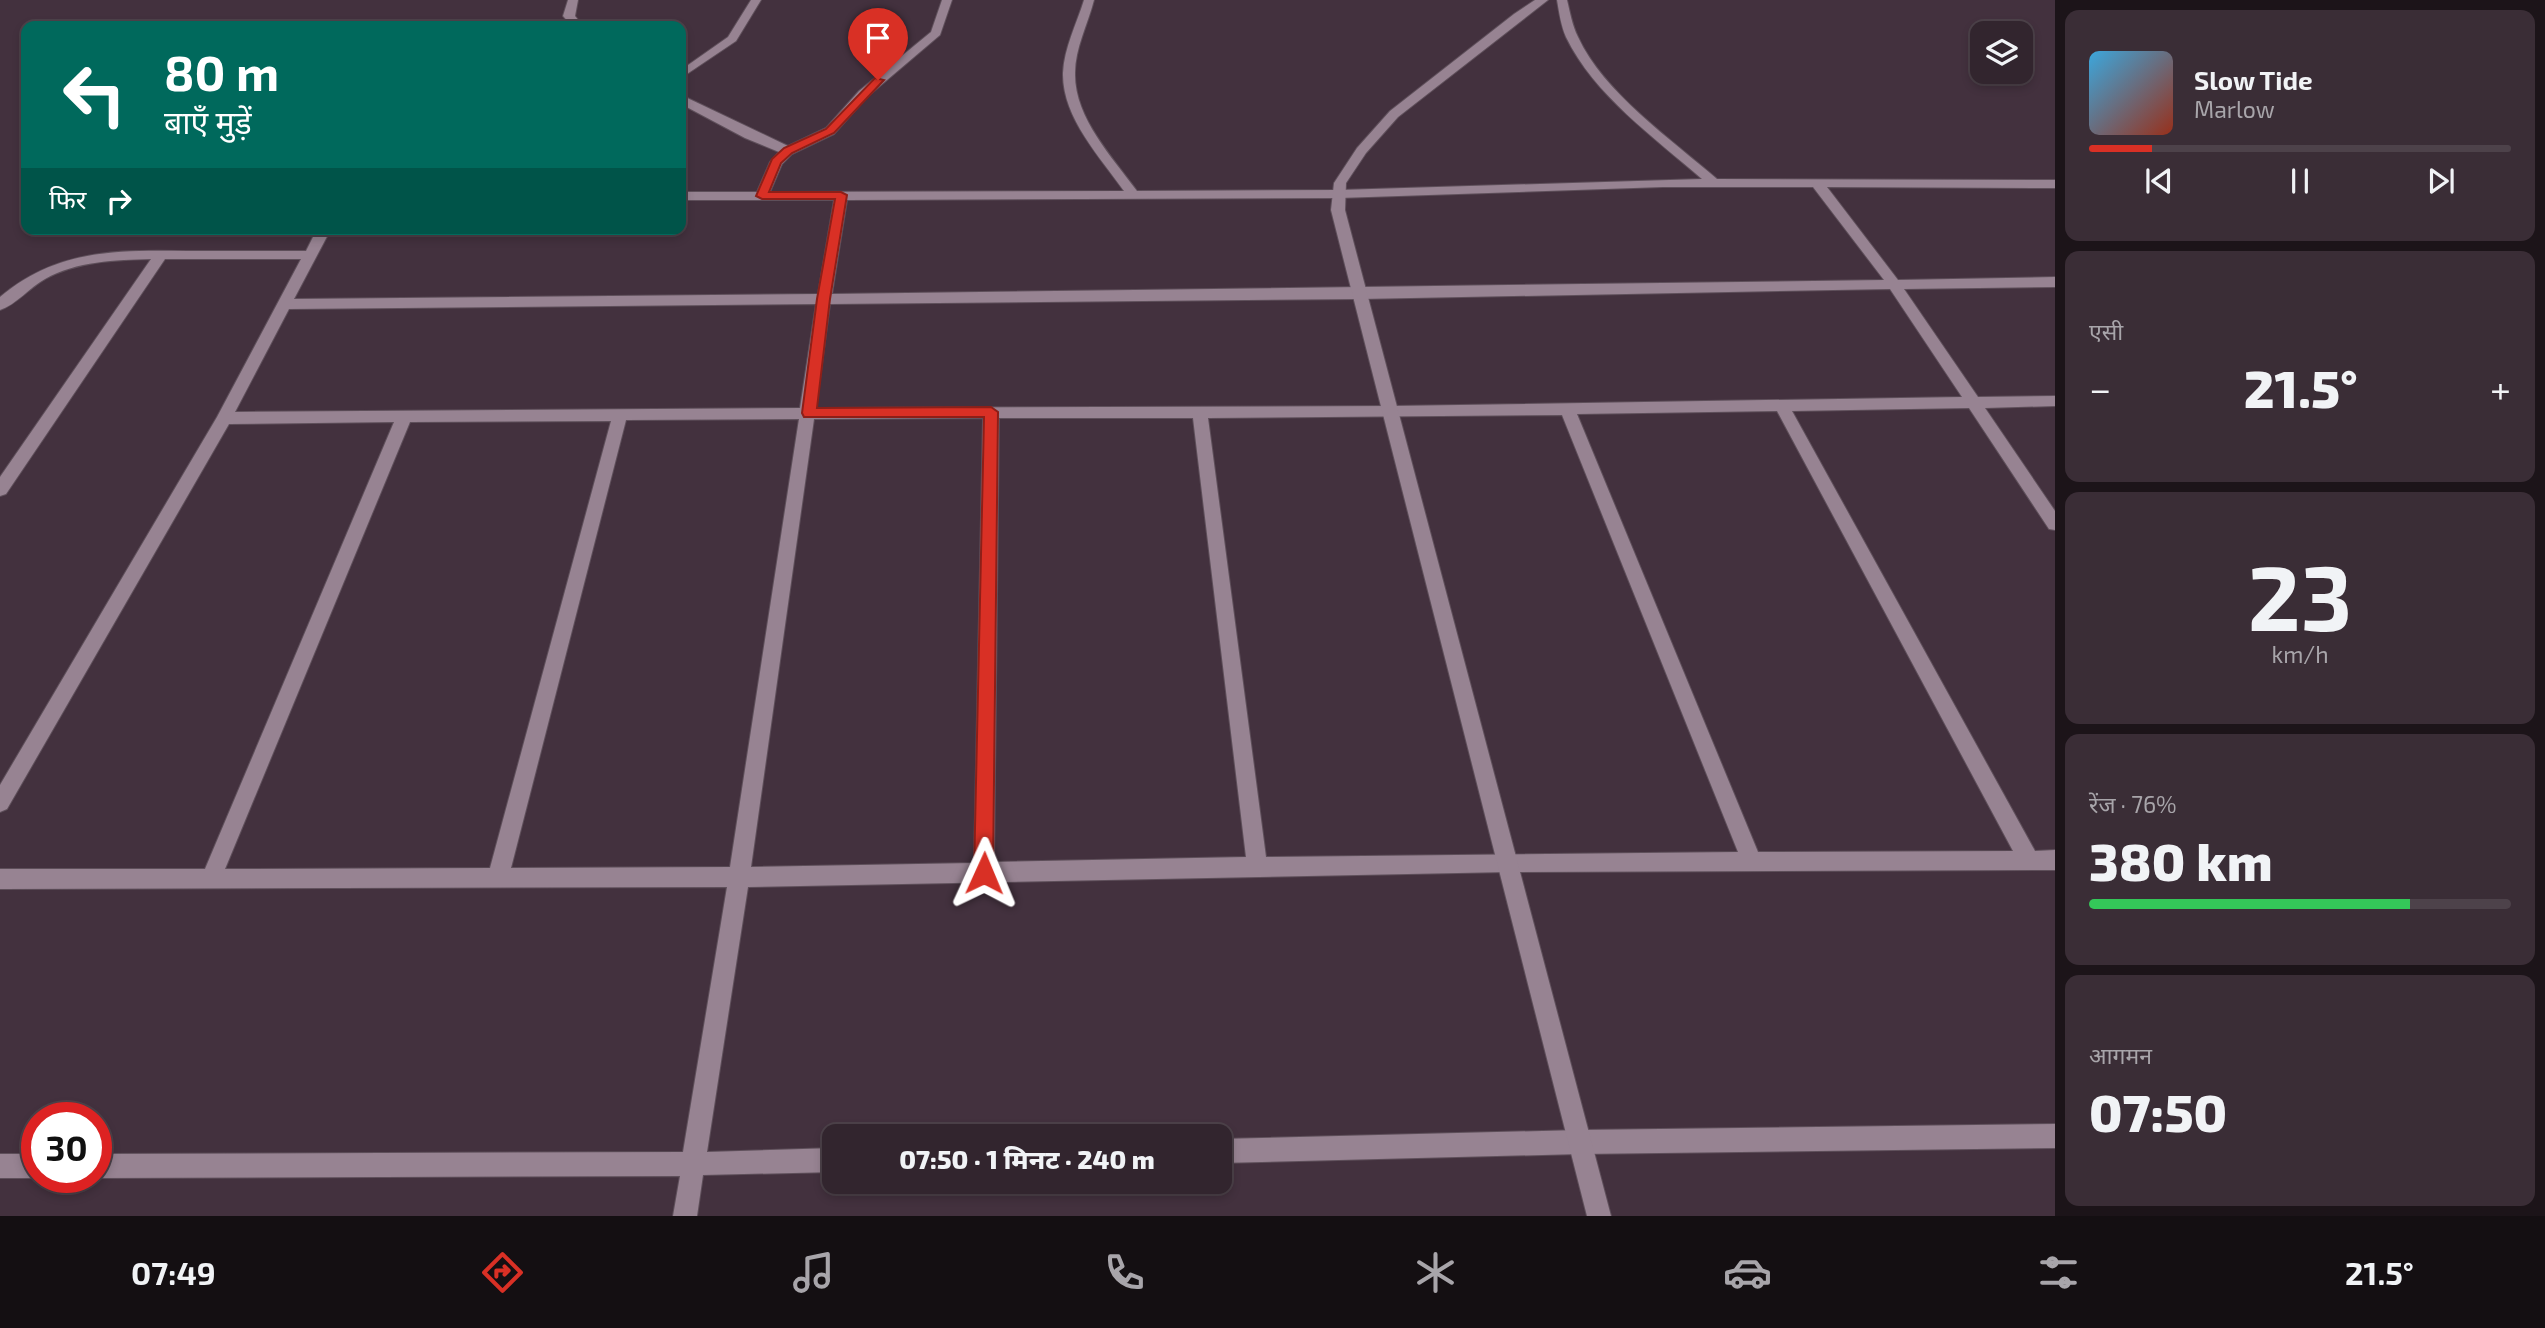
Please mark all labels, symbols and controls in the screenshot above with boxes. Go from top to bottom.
pin [848,8,908,80]
icon: arrive [859,19,897,57]
map controls [1970,21,2033,84]
button: layers [1970,21,2033,84]
text: 80 m [164,42,279,101]
icon: left [49,49,140,140]
text: Slow Tide [2194,64,2313,95]
text: Marlow [2194,95,2275,123]
text: बाएँ मुड़ें [164,102,252,140]
icon: previous [2140,162,2178,200]
icon: pause [2281,162,2319,200]
icon: next [2422,162,2460,200]
icon: right [100,182,138,220]
text: फिर [49,183,86,214]
text: एसी [2089,317,2123,345]
text: 21.5° [2244,356,2358,418]
text: − [2089,365,2111,411]
text: + [2490,365,2511,411]
text: 23 [2248,540,2352,649]
text: km/h [2271,640,2329,668]
text: रेंज · 76% [2089,790,2177,818]
text: 380 km [2089,829,2273,891]
position arrow [947,836,1021,910]
text: आगमन [2089,1041,2152,1069]
text: 07:50 [2089,1080,2227,1142]
speed limit sign: 30 [21,1102,112,1193]
text: 07:50 · 1 मिनट · 240 m [899,1143,1155,1174]
icon: directions [478,1248,527,1297]
icon: music [789,1248,838,1297]
icon: phone [1100,1248,1149,1297]
icon: climate [1411,1248,1460,1297]
icon: car [1723,1248,1772,1297]
icon: filters [2034,1248,2083,1297]
text: 07:49 [131,1253,216,1291]
text: 21.5° [2345,1253,2414,1291]

